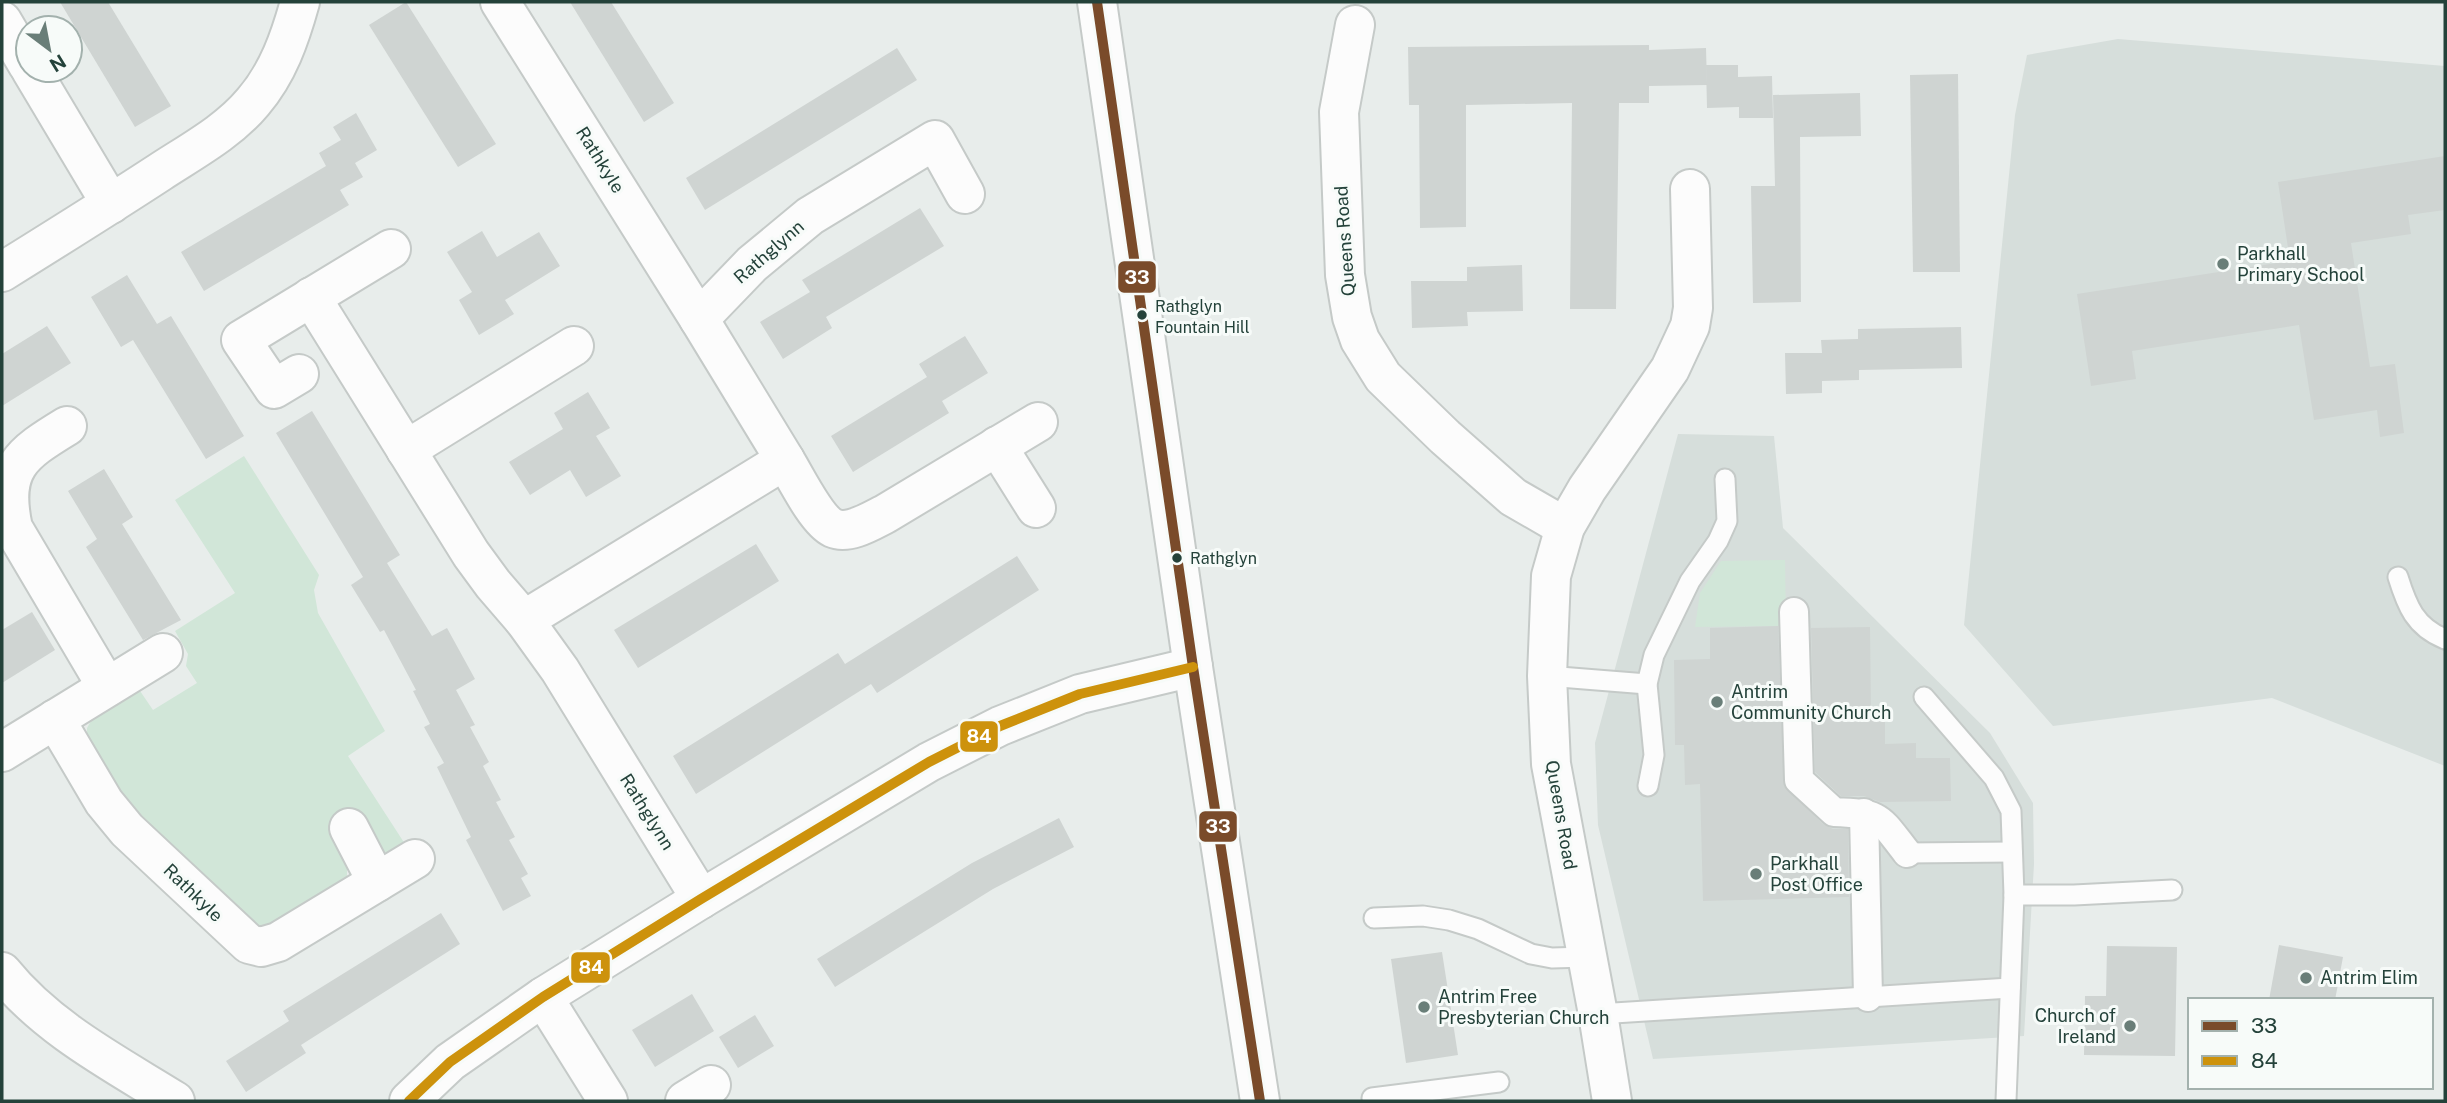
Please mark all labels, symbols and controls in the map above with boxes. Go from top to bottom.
north arrow [14,14,84,84]
text: N [46,50,70,77]
street label: Rathkyle [572,123,629,197]
street label: Queens Road [1330,185,1359,297]
street label: Rathglynn [729,216,808,288]
place label: Parkhall Primary School [2237,243,2365,285]
marker: Parkhall Primary School [2215,256,2231,272]
line badge: 33 [1117,260,1157,294]
text: 33 [1124,266,1150,288]
place label: Rathglyn Fountain Hill [1155,297,1250,337]
marker: Rathglyn Fountain Hill [1135,308,1149,322]
place label: Rathglyn [1190,549,1257,568]
marker: Rathglyn [1170,551,1184,565]
place label: Antrim Community Church [1731,681,1891,723]
marker: Antrim Community Church [1709,694,1725,710]
line badge: 84 [959,720,999,753]
text: 84 [966,725,992,747]
street label: Queens Road [1542,759,1581,871]
street label: Rathglynn [616,770,679,854]
line badge: 33 [1198,810,1238,843]
text: 33 [1205,815,1231,837]
place label: Parkhall Post Office [1770,853,1863,895]
street label: Rathkyle [159,859,227,926]
marker: Parkhall Post Office [1748,866,1764,882]
line badge: 84 [570,951,611,984]
text: 84 [578,956,604,978]
place label: Antrim Elim [2320,967,2418,988]
marker: Antrim Elim [2298,970,2314,986]
place label: Antrim Free Presbyterian Church [1438,986,1609,1028]
legend [2188,998,2433,1089]
marker: Antrim Free Presbyterian Church [1416,999,1432,1015]
place label: Church of Ireland [2035,1005,2116,1047]
text: 33 [2251,1013,2277,1038]
marker: Church of Ireland [2122,1018,2138,1034]
text: 84 [2251,1048,2278,1073]

